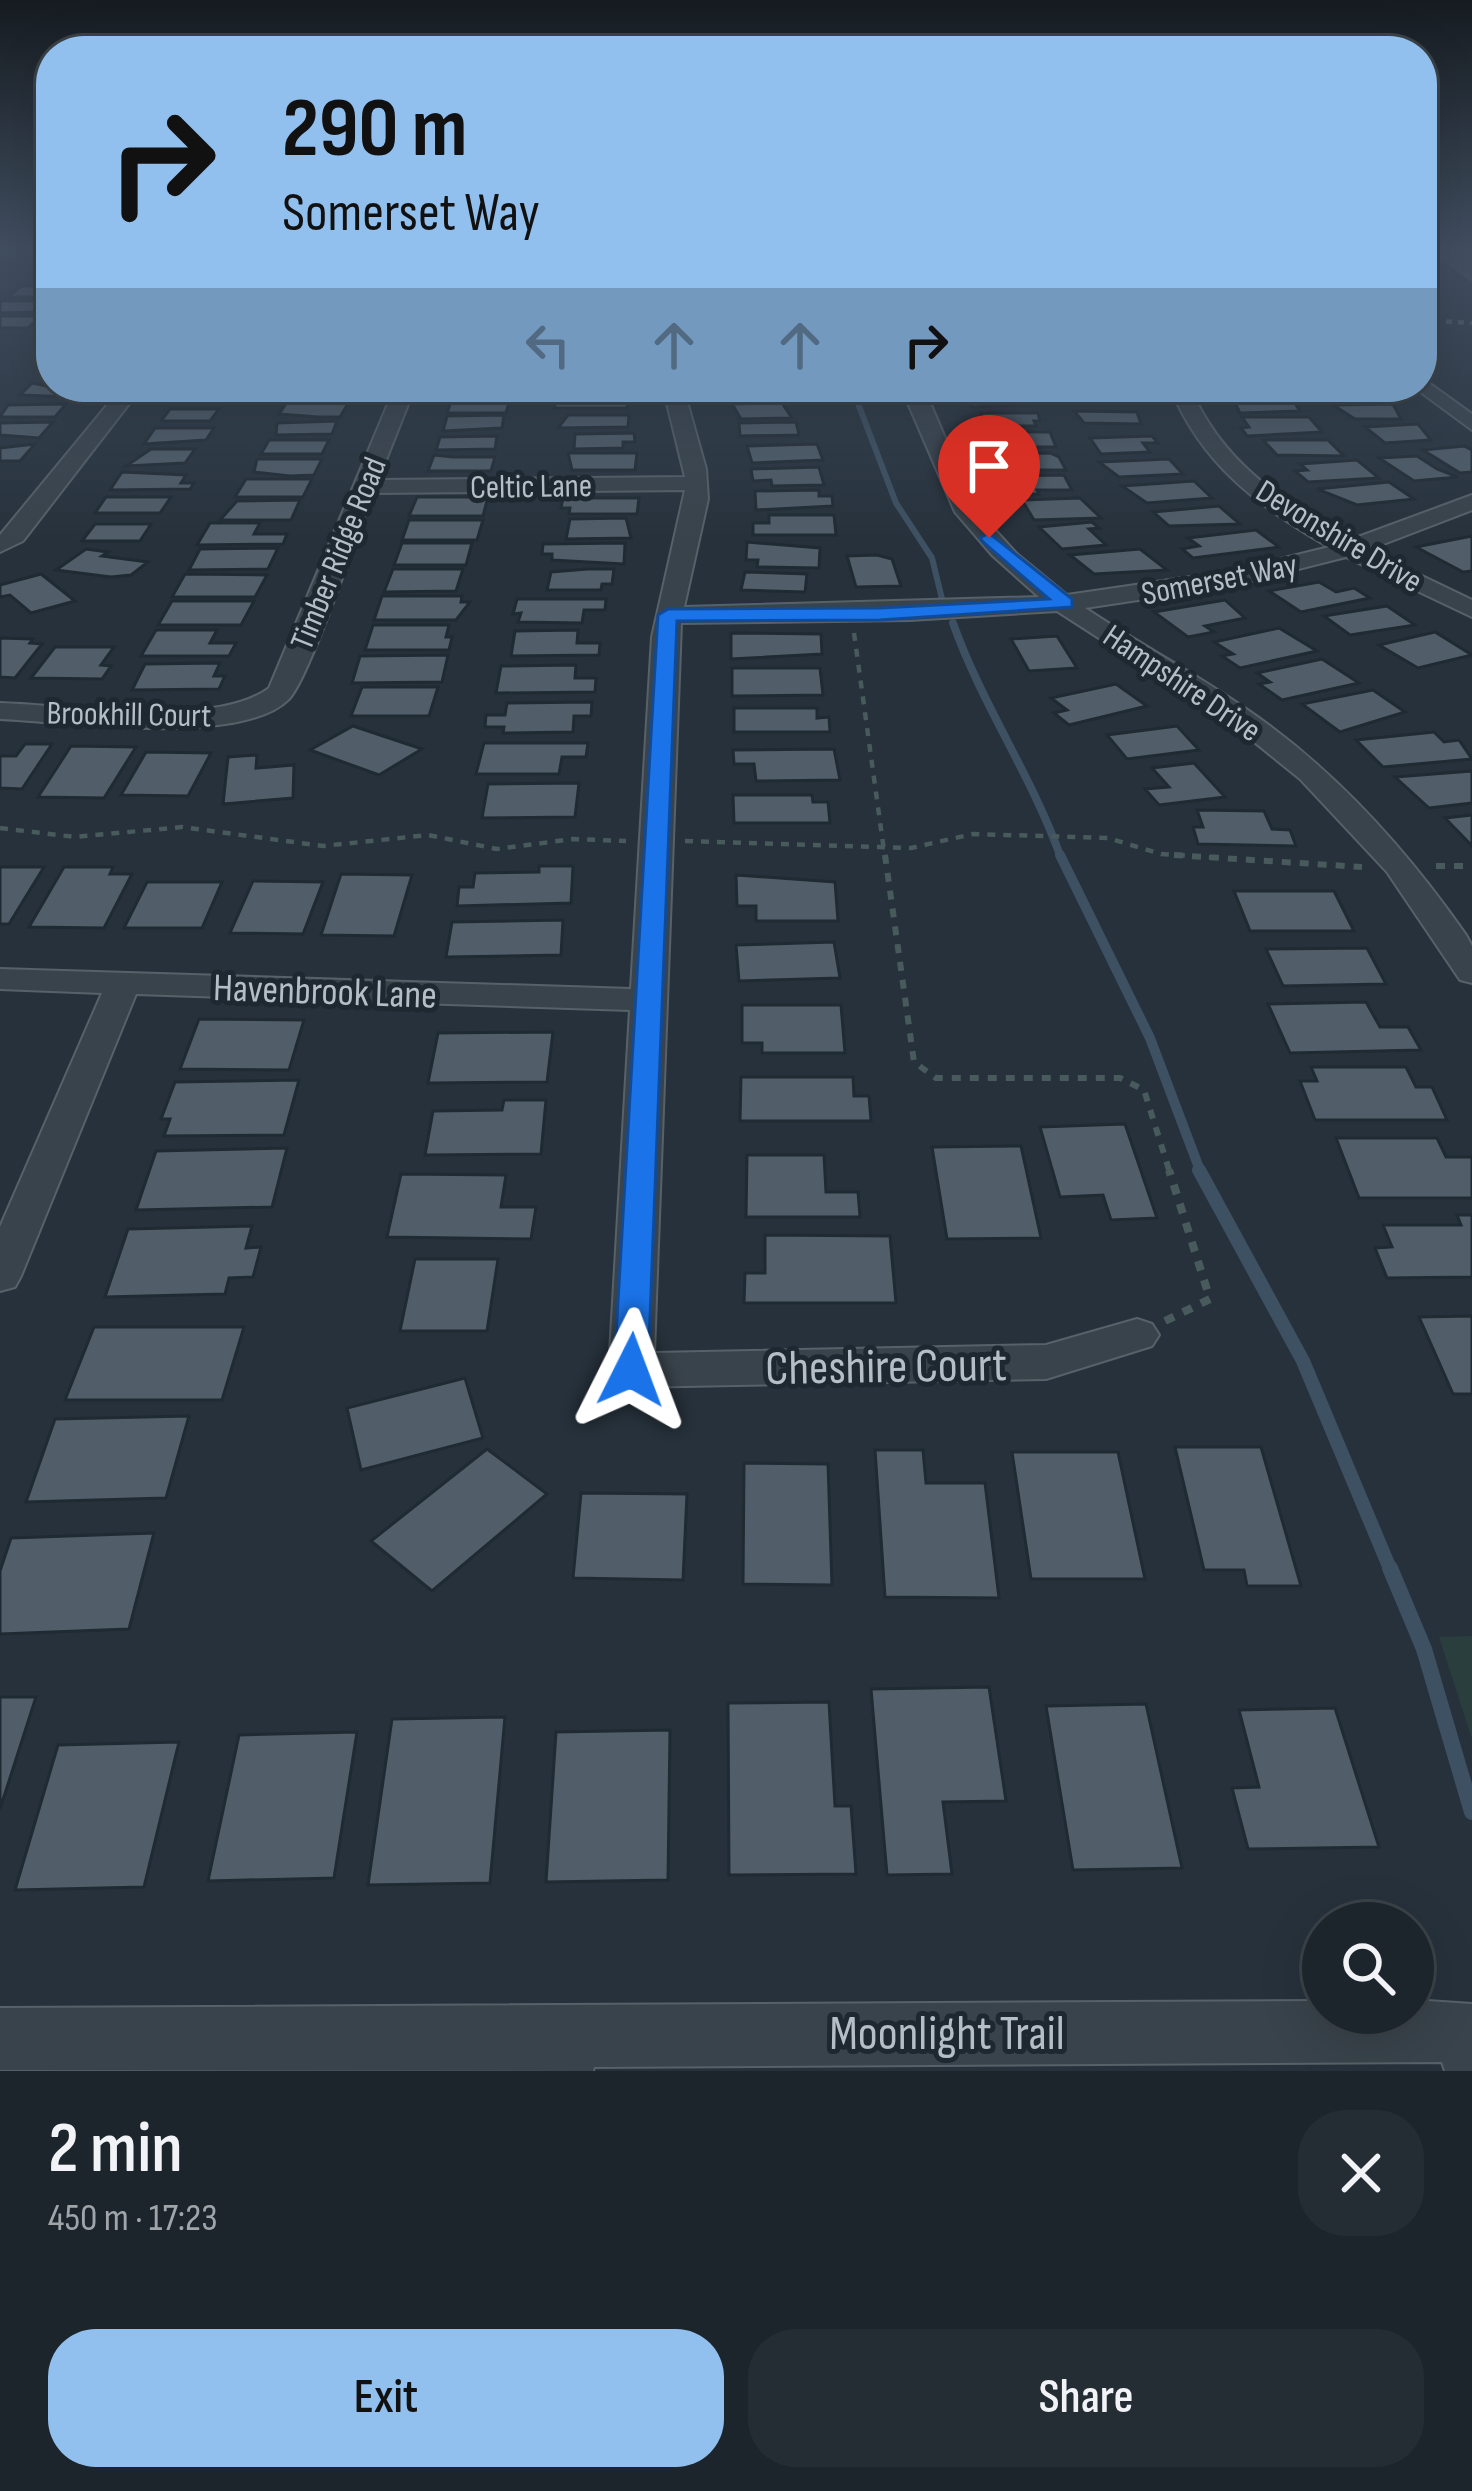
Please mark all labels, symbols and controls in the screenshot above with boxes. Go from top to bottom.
text: 290 m [282,79,467,180]
icon: right [84,84,240,240]
text: Somerset Way [282,181,540,246]
icon: left [515,312,581,378]
icon: ahead [641,312,707,378]
icon: ahead [767,312,833,378]
icon: right [893,312,959,378]
pin [938,415,1040,538]
icon: arrive [956,433,1022,499]
street label: Timber Ridge Road [282,452,396,656]
street label: Celtic Lane [470,466,592,508]
street label: Devonshire Drive [1249,471,1429,602]
street label: Somerset Way [1138,545,1301,615]
street label: Hampshire Drive [1095,616,1268,751]
street label: Brookhill Court [46,694,212,736]
street label: Havenbrook Lane [212,965,438,1020]
position arrow [568,1307,694,1433]
street label: Cheshire Court [765,1337,1007,1398]
map controls [1302,1902,1434,2034]
button: search [1302,1902,1434,2034]
street label: Moonlight Trail [829,2006,1065,2063]
text: 2 min [48,2106,183,2193]
button: close [1298,2110,1424,2236]
text: 450 m · 17:23 [48,2195,218,2242]
button: Exit [48,2329,724,2467]
button: Share [748,2329,1424,2467]

